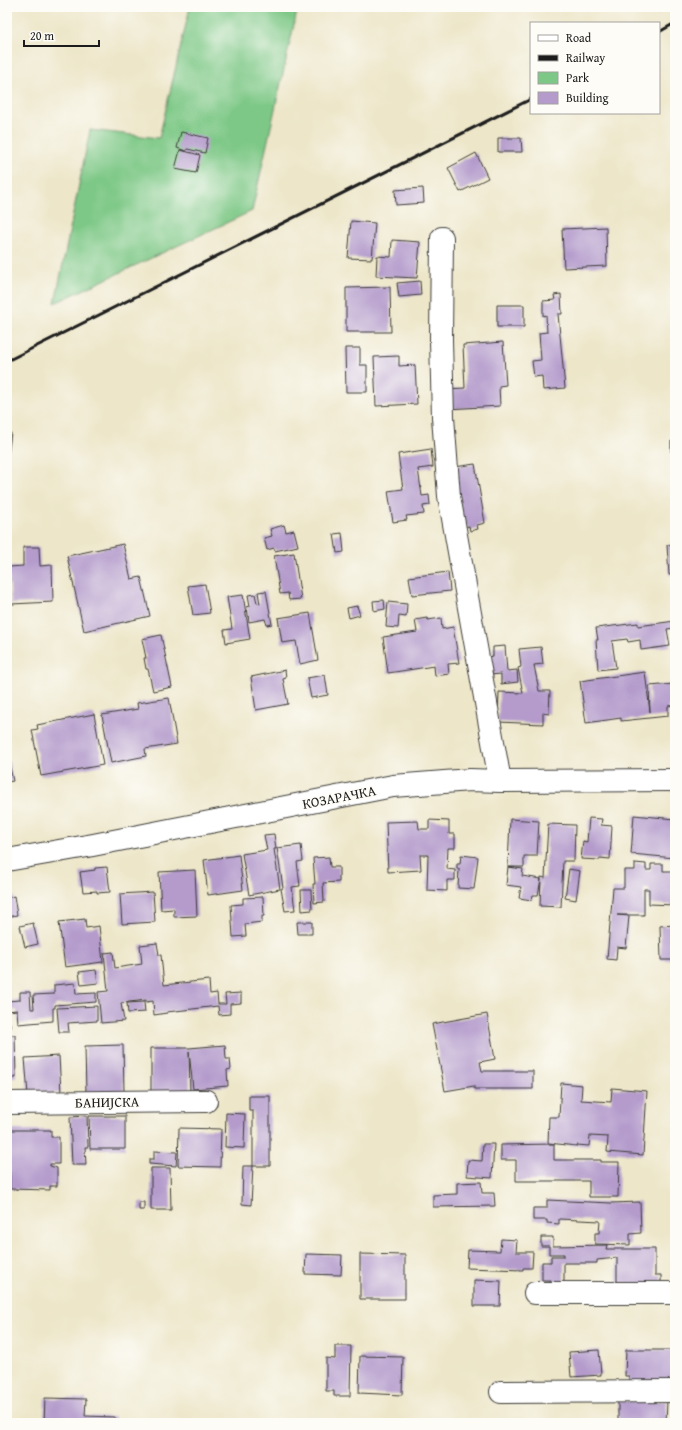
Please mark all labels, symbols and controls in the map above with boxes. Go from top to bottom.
scale bar [24,22,99,48]
legend [530,22,660,114]
text: 20 m [30,27,54,44]
text: Road [566,29,592,46]
text: Railway [566,49,605,66]
text: Park [566,69,590,86]
text: Building [566,89,609,106]
street label: КОЗАРАЧКА [301,780,378,814]
street label: БАНИЈСКА [75,1091,140,1113]

